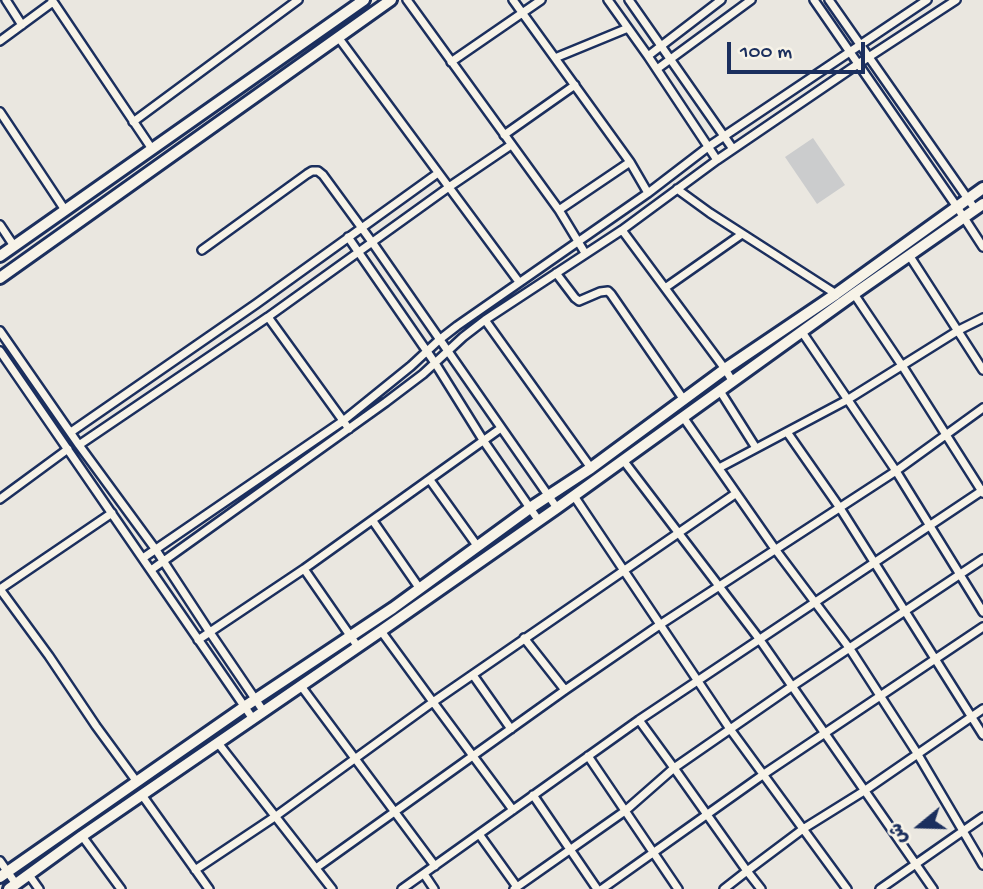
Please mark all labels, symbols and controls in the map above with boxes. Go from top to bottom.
scale bar [731,28,869,72]
text: 100 m [740,41,792,66]
north arrow [885,791,955,861]
text: ش [885,819,914,847]

